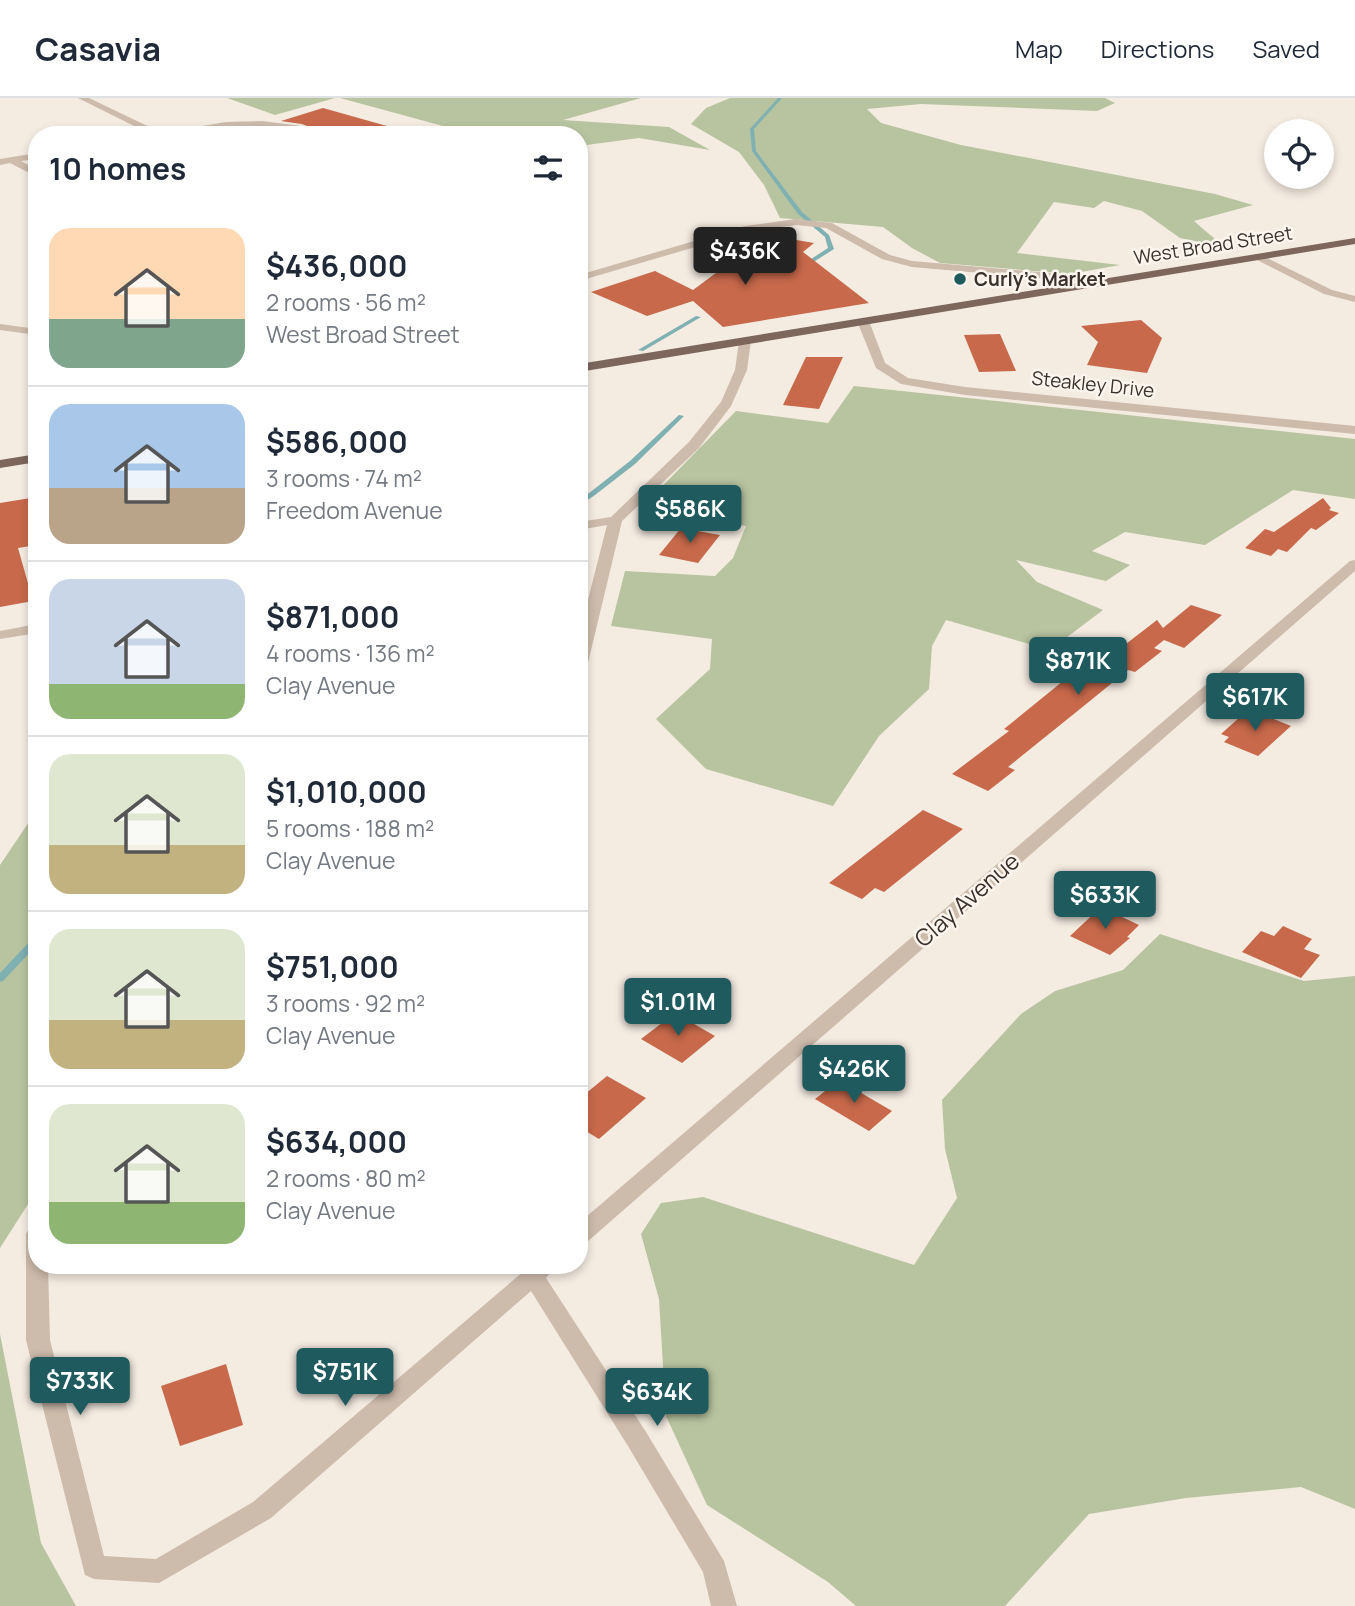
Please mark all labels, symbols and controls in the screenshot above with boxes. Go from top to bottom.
text: Casavia [35,26,161,71]
text: Map [1015,32,1063,65]
text: Directions [1101,32,1214,65]
text: Saved [1252,32,1320,65]
map controls [1264,119,1334,189]
button: locate [1264,119,1334,189]
text: 10 homes [49,148,186,189]
icon: filters [529,149,567,187]
street label: West Broad Street [1132,220,1294,270]
pin: $436K [696,228,794,287]
text: $436K [710,234,781,266]
text: $436,000 [266,245,408,286]
icon: home [105,256,189,340]
place label: Curly's Market [974,266,1106,292]
marker: Curly's Market [952,271,968,287]
text: 2 rooms · 56 m² [266,286,426,318]
text: West Broad Street [266,318,460,350]
street label: Steakley Drive [1030,365,1156,403]
text: $586,000 [266,421,408,462]
icon: home [105,432,189,516]
text: 3 rooms · 74 m² [266,462,422,494]
pin: $586K [641,486,739,545]
text: $586K [654,492,726,524]
text: Freedom Avenue [266,494,443,526]
text: $871,000 [266,596,400,637]
icon: home [105,607,189,691]
text: 4 rooms · 136 m² [266,637,435,669]
pin: $871K [1029,638,1127,697]
text: $871K [1045,644,1111,676]
text: Clay Avenue [266,669,395,701]
pin: $617K [1206,674,1304,733]
text: $617K [1222,680,1288,712]
text: $1,010,000 [266,771,427,812]
icon: home [105,782,189,866]
text: 5 rooms · 188 m² [266,812,434,844]
text: Clay Avenue [266,844,395,876]
street label: Clay Avenue [907,845,1026,954]
pin: $633K [1056,872,1154,931]
text: $633K [1070,878,1140,910]
text: $751,000 [266,946,399,987]
icon: home [105,957,189,1041]
pin: $1.01M [621,978,735,1038]
text: $1.01M [640,985,716,1017]
text: 3 rooms · 92 m² [266,987,425,1019]
text: Clay Avenue [266,1019,395,1051]
pin: $426K [805,1046,903,1105]
text: $426K [818,1052,890,1084]
text: $634,000 [266,1121,407,1162]
icon: home [105,1132,189,1216]
text: 2 rooms · 80 m² [266,1162,426,1194]
text: Clay Avenue [266,1194,395,1226]
pin: $751K [296,1348,394,1408]
text: $751K [312,1355,378,1387]
pin: $733K [31,1358,129,1417]
text: $733K [46,1364,114,1396]
pin: $634K [608,1368,706,1428]
text: $634K [622,1375,693,1407]

